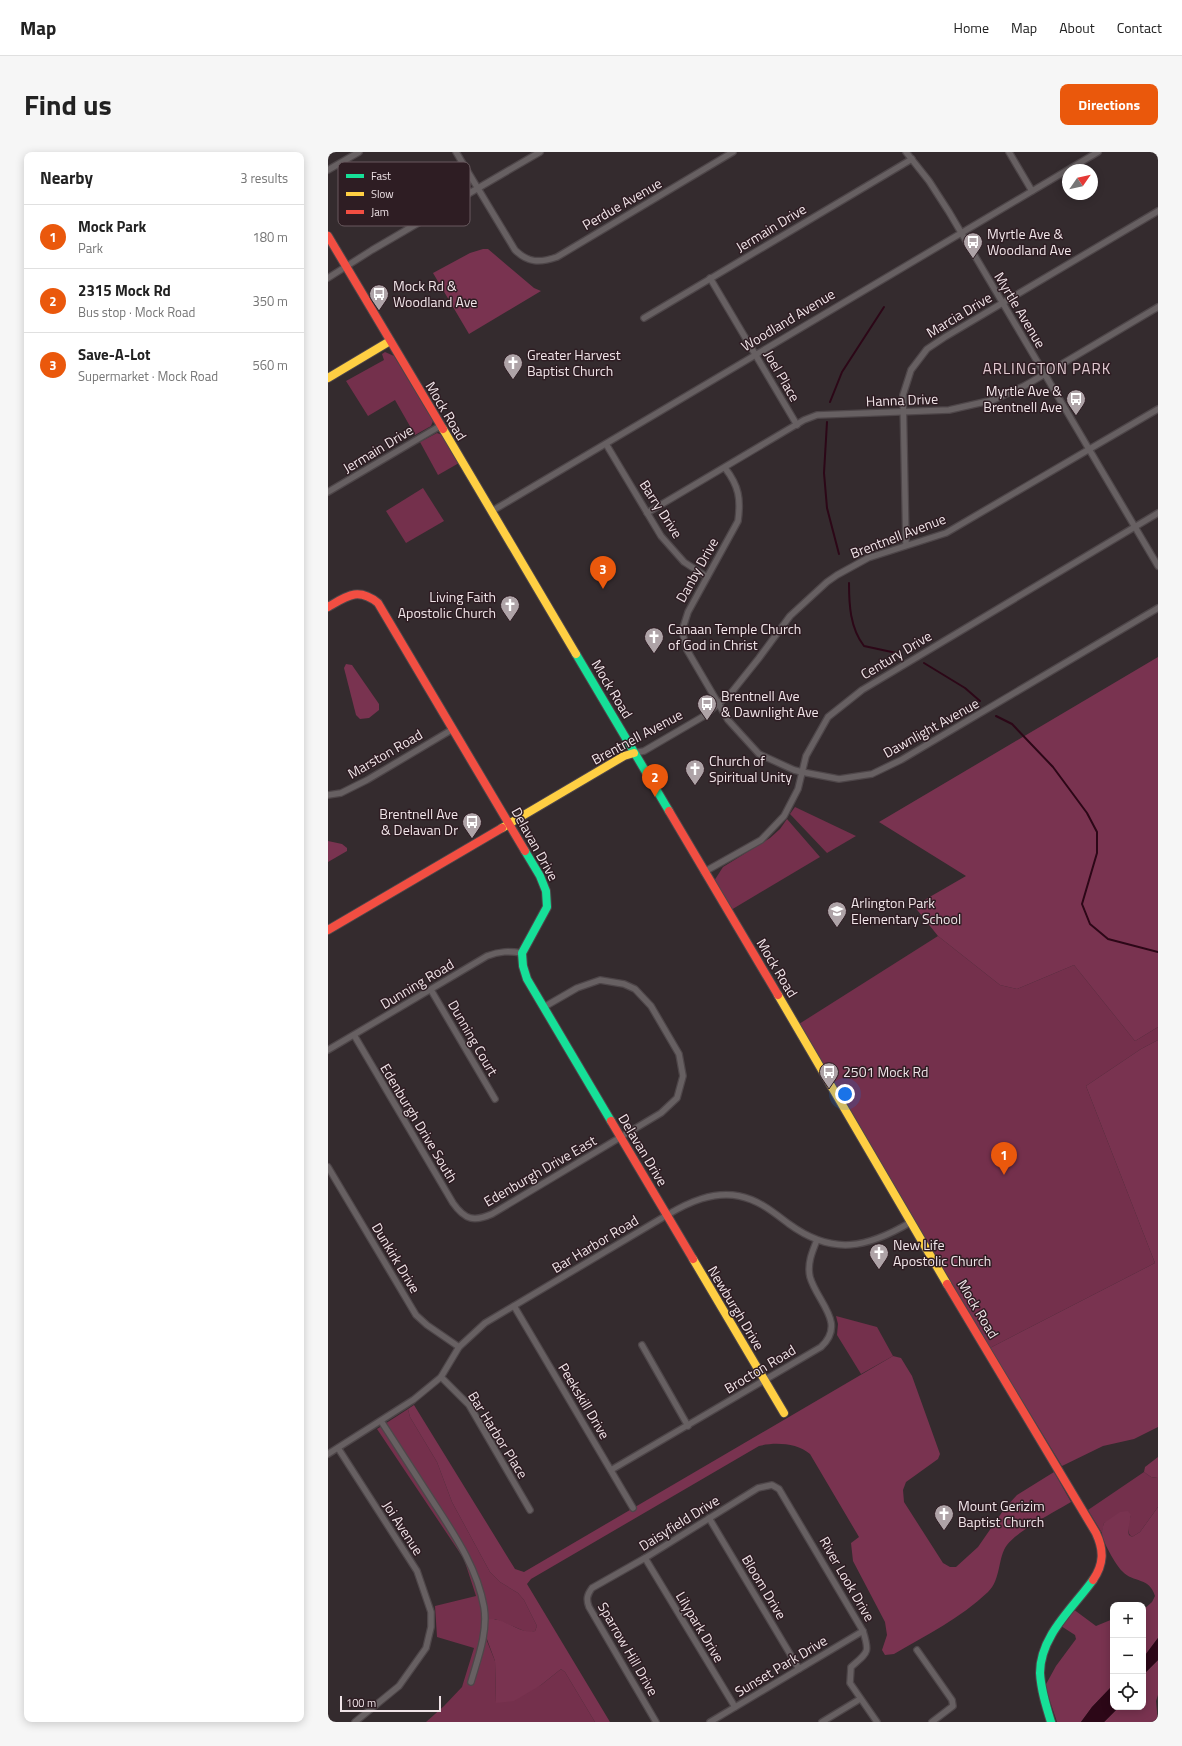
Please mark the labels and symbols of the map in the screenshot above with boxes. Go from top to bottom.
legend [338,162,470,226]
north arrow [1062,164,1098,200]
text: Fast [371,168,391,184]
street label: Perdue Avenue [578,172,665,235]
text: Slow [371,186,394,202]
street label: Jermain Drive [732,198,810,257]
text: Jam [371,204,389,220]
place label: Myrtle Ave & Woodland Ave [987,223,1071,260]
bus stop icon: Myrtle Ave & Woodland Ave [962,231,984,259]
street label: Myrtle Avenue [989,268,1051,352]
place label: Mock Rd & Woodland Ave [393,275,477,312]
bus stop icon: Mock Rd & Woodland Ave [368,283,390,311]
street label: Woodland Avenue [737,283,839,356]
street label: Marcia Drive [922,287,996,342]
place label: Greater Harvest Baptist Church [527,344,621,381]
street label: Joel Place [759,346,806,405]
church icon: Greater Harvest Baptist Church [502,352,524,380]
district label: ARLINGTON PARK [983,357,1111,380]
street label: Mock Road [421,377,472,444]
place label: Myrtle Ave & Brentnell Ave [983,380,1062,417]
street label: Hanna Drive [866,388,938,411]
bus stop icon: Myrtle Ave & Brentnell Ave [1065,388,1087,416]
street label: Jermain Drive [339,419,417,478]
street label: Barry Drive [635,475,688,542]
street label: Brentnell Avenue [847,508,949,563]
street label: Danby Drive [670,534,723,606]
pin: 3 [590,556,616,589]
place label: Living Faith Apostolic Church [398,586,496,623]
church icon: Living Faith Apostolic Church [499,594,521,622]
place label: Canaan Temple Church of God in Christ [668,618,801,655]
street label: Century Drive [856,625,935,684]
church icon: Canaan Temple Church of God in Christ [643,626,665,654]
street label: Mock Road [587,655,638,722]
place label: Brentnell Ave & Dawnlight Ave [721,685,819,722]
street label: Dawnlight Avenue [879,692,983,763]
bus stop icon: Brentnell Ave & Dawnlight Ave [696,693,718,721]
street label: Brentnell Avenue [587,704,686,769]
street label: Marston Road [343,724,426,783]
place label: Church of Spiritual Unity [709,750,792,787]
church icon: Church of Spiritual Unity [684,758,706,786]
pin: 2 [642,764,668,797]
place label: Brentnell Ave & Delavan Dr [379,803,458,840]
street label: Delavan Drive [507,803,564,884]
bus stop icon: Brentnell Ave & Delavan Dr [461,811,483,839]
place label: Arlington Park Elementary School [851,892,961,929]
school or university icon: Arlington Park Elementary School [826,900,848,928]
street label: Mock Road [752,934,803,1001]
street label: Dunning Road [376,953,458,1014]
street label: Dunning Court [443,996,504,1080]
street label: Edenburgh Drive South [376,1059,463,1186]
bus stop icon: 2501 Mock Rd [818,1061,840,1089]
place label: 2501 Mock Rd [843,1061,928,1082]
your location [835,1084,855,1104]
street label: Delavan Drive [614,1110,673,1190]
street label: Edenburgh Drive East [480,1130,600,1211]
pin: 1 [991,1142,1017,1175]
street label: Bar Harbor Road [547,1209,642,1278]
street label: Dunkirk Drive [367,1218,426,1297]
place label: New Life Apostolic Church [893,1234,991,1271]
church icon: New Life Apostolic Church [868,1242,890,1270]
street label: Newburgh Drive [703,1262,770,1354]
street label: Mock Road [953,1275,1004,1342]
street label: Brocton Road [720,1339,799,1398]
street label: Peekskill Drive [553,1359,615,1443]
street label: Bar Harbor Place [463,1387,534,1482]
street label: Daisyfield Drive [634,1489,723,1556]
place label: Mount Gerizim Baptist Church [958,1495,1045,1532]
street label: Joi Avenue [378,1496,429,1559]
church icon: Mount Gerizim Baptist Church [933,1503,955,1531]
street label: River Look Drive [815,1532,880,1625]
street label: Bloom Drive [737,1550,792,1623]
street label: Lilypark Drive [671,1587,730,1666]
street label: Sparrow Hill Drive [593,1598,664,1700]
street label: Sunset Park Drive [731,1630,831,1702]
scale bar [340,1694,441,1713]

